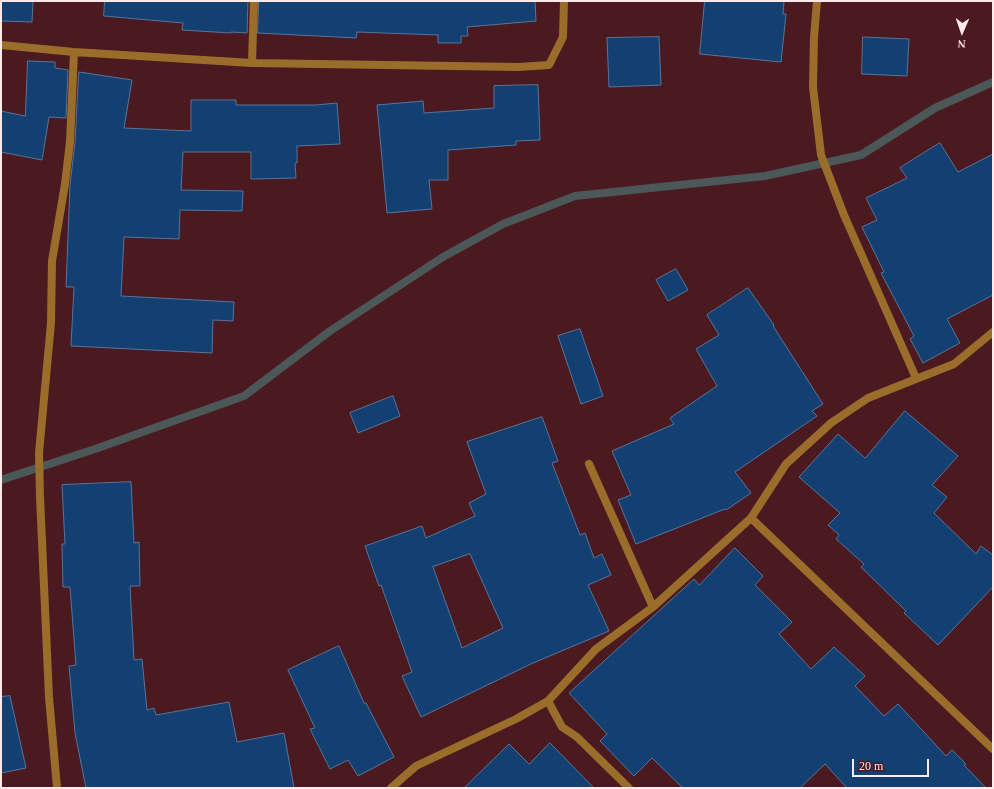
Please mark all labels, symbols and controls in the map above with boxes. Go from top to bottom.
north arrow [942,12,982,52]
text: N [957,38,966,50]
scale bar [854,751,931,777]
text: 20 m [859,759,883,773]

